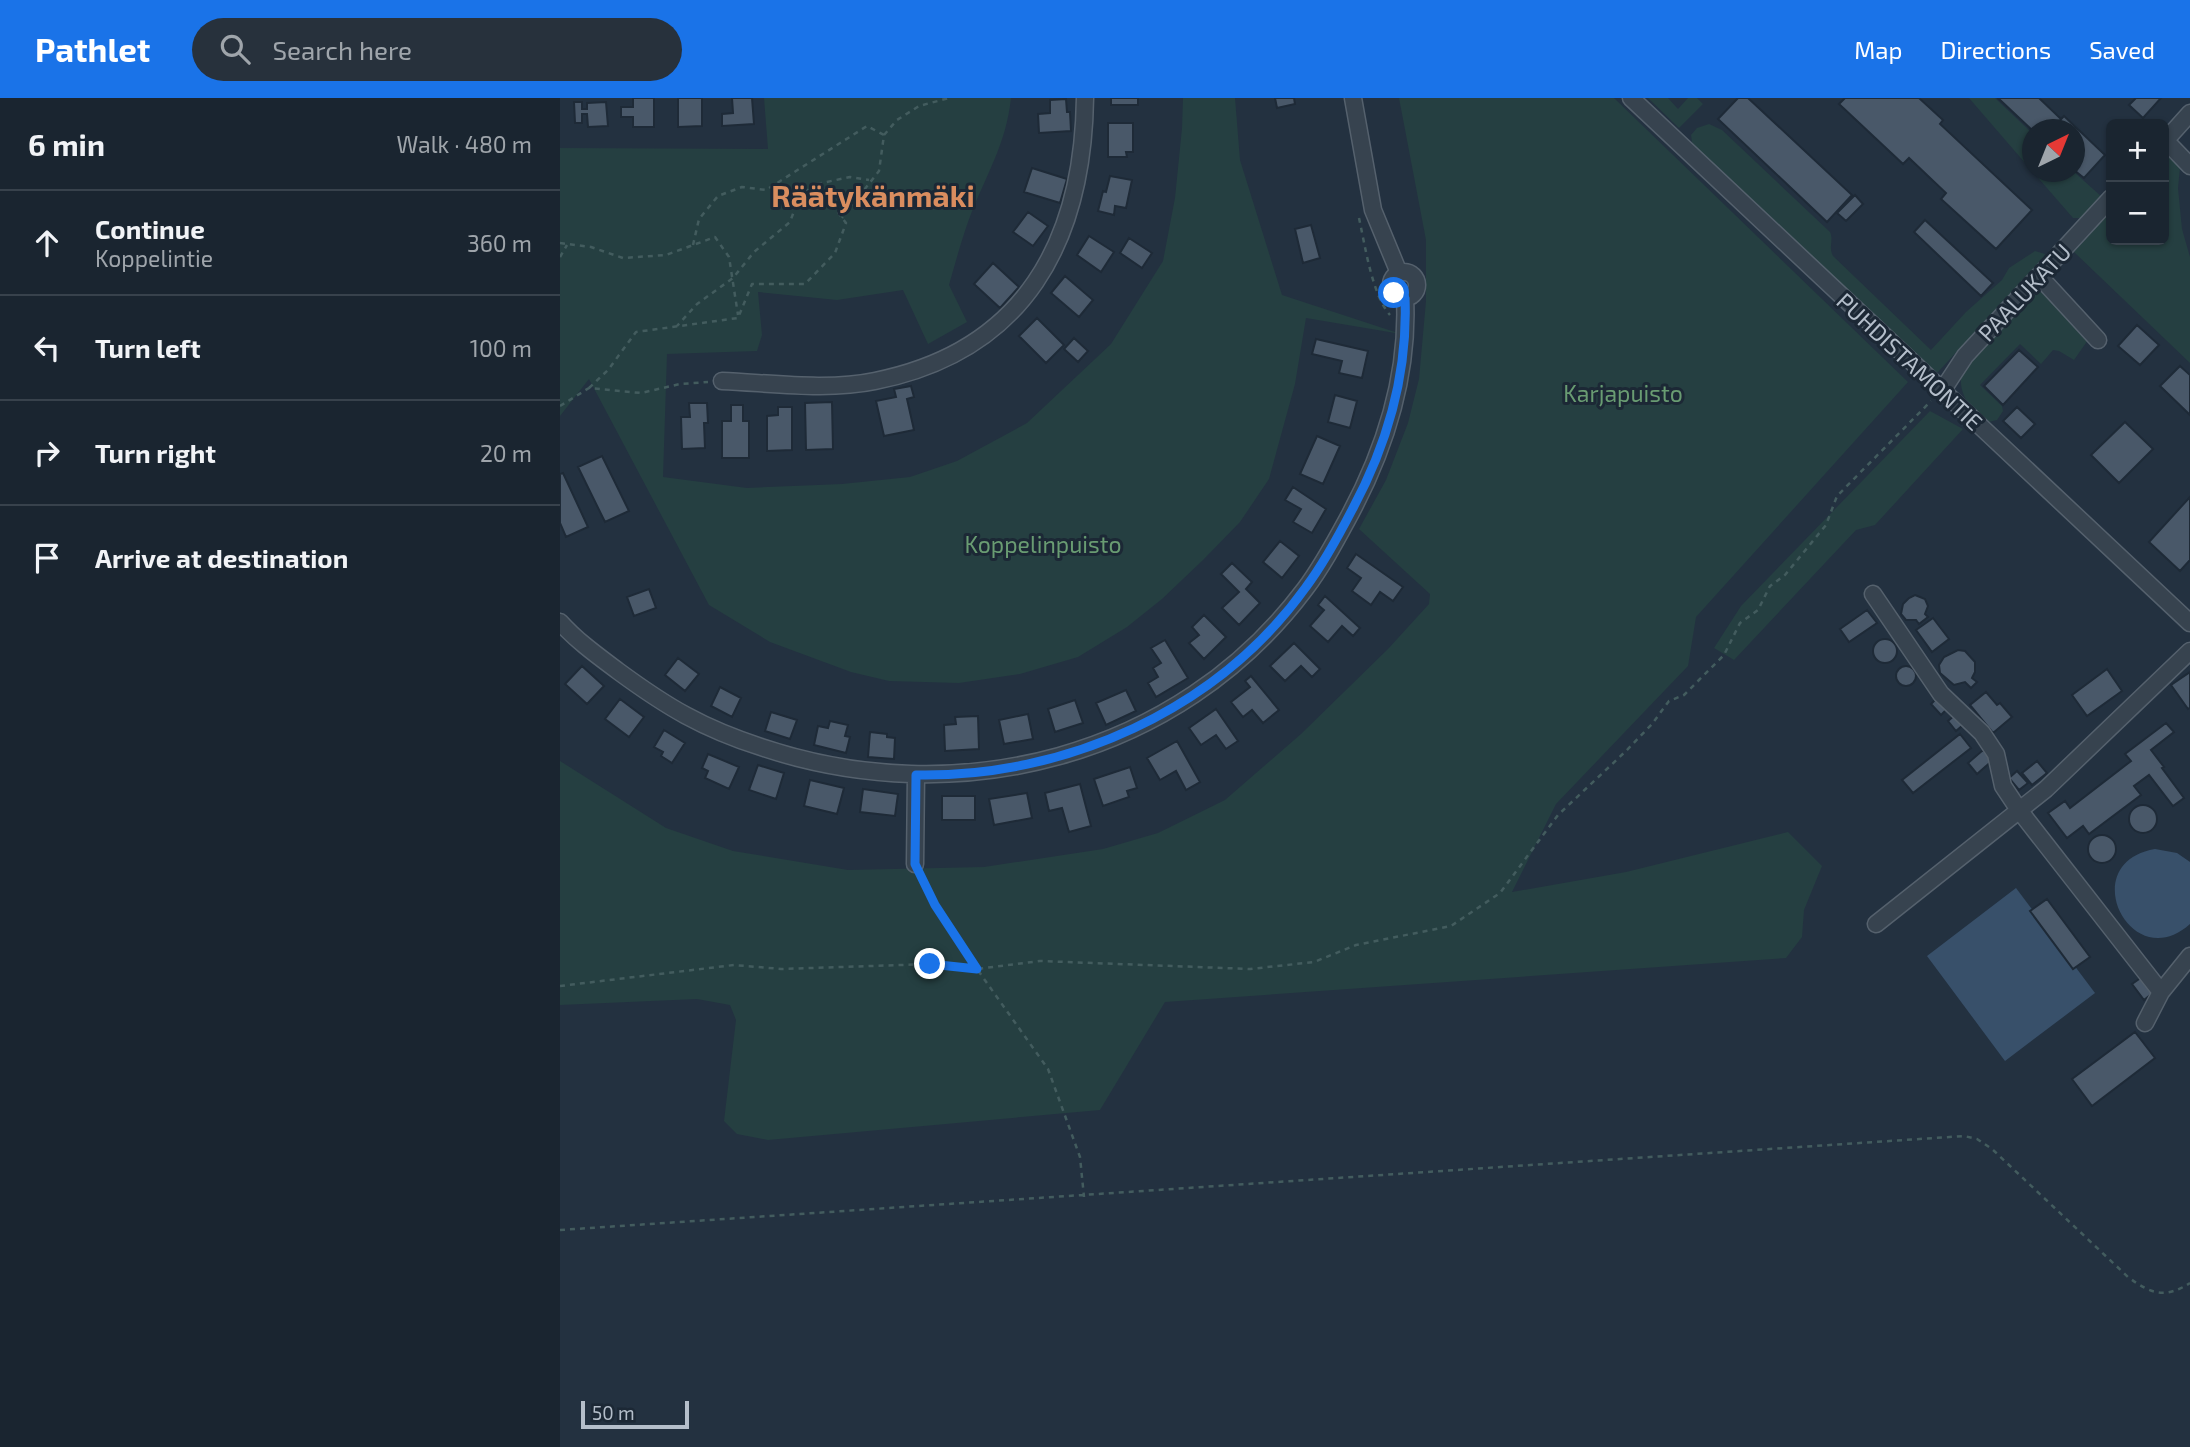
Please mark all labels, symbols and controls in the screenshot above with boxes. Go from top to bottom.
search box [192,18,682,81]
text: Pathlet [35,29,150,69]
icon: search [216,30,254,68]
text: Search here [272,34,412,65]
text: Map [1854,35,1902,64]
text: Directions [1940,35,2051,64]
text: Saved [2089,35,2155,64]
north arrow [2022,119,2085,182]
map controls [2106,119,2169,245]
button: + [2106,119,2169,182]
text: 6 min [28,126,105,162]
text: Walk · 480 m [397,130,532,158]
district label: Räätykänmäki [771,177,975,214]
button: − [2106,182,2169,245]
text: Continue [95,213,205,244]
icon: ahead [28,224,66,262]
text: 360 m [467,229,532,257]
street label: PAALUKATU [1972,237,2076,347]
text: Koppelintie [95,244,213,272]
route start [1378,277,1409,308]
street label: PUHDISTAMONTIE [1831,286,1989,436]
icon: left [28,329,66,367]
text: Turn left [95,332,201,363]
text: 100 m [470,334,532,362]
park label: Karjapuisto [1563,379,1683,407]
icon: right [28,434,66,472]
text: Turn right [95,437,216,468]
text: 20 m [480,439,532,467]
park label: Koppelinpuisto [965,530,1121,558]
icon: arrive [28,539,66,577]
text: Arrive at destination [95,542,348,573]
route end [914,948,945,979]
scale bar [581,1398,690,1430]
text: 50 m [592,1401,635,1424]

